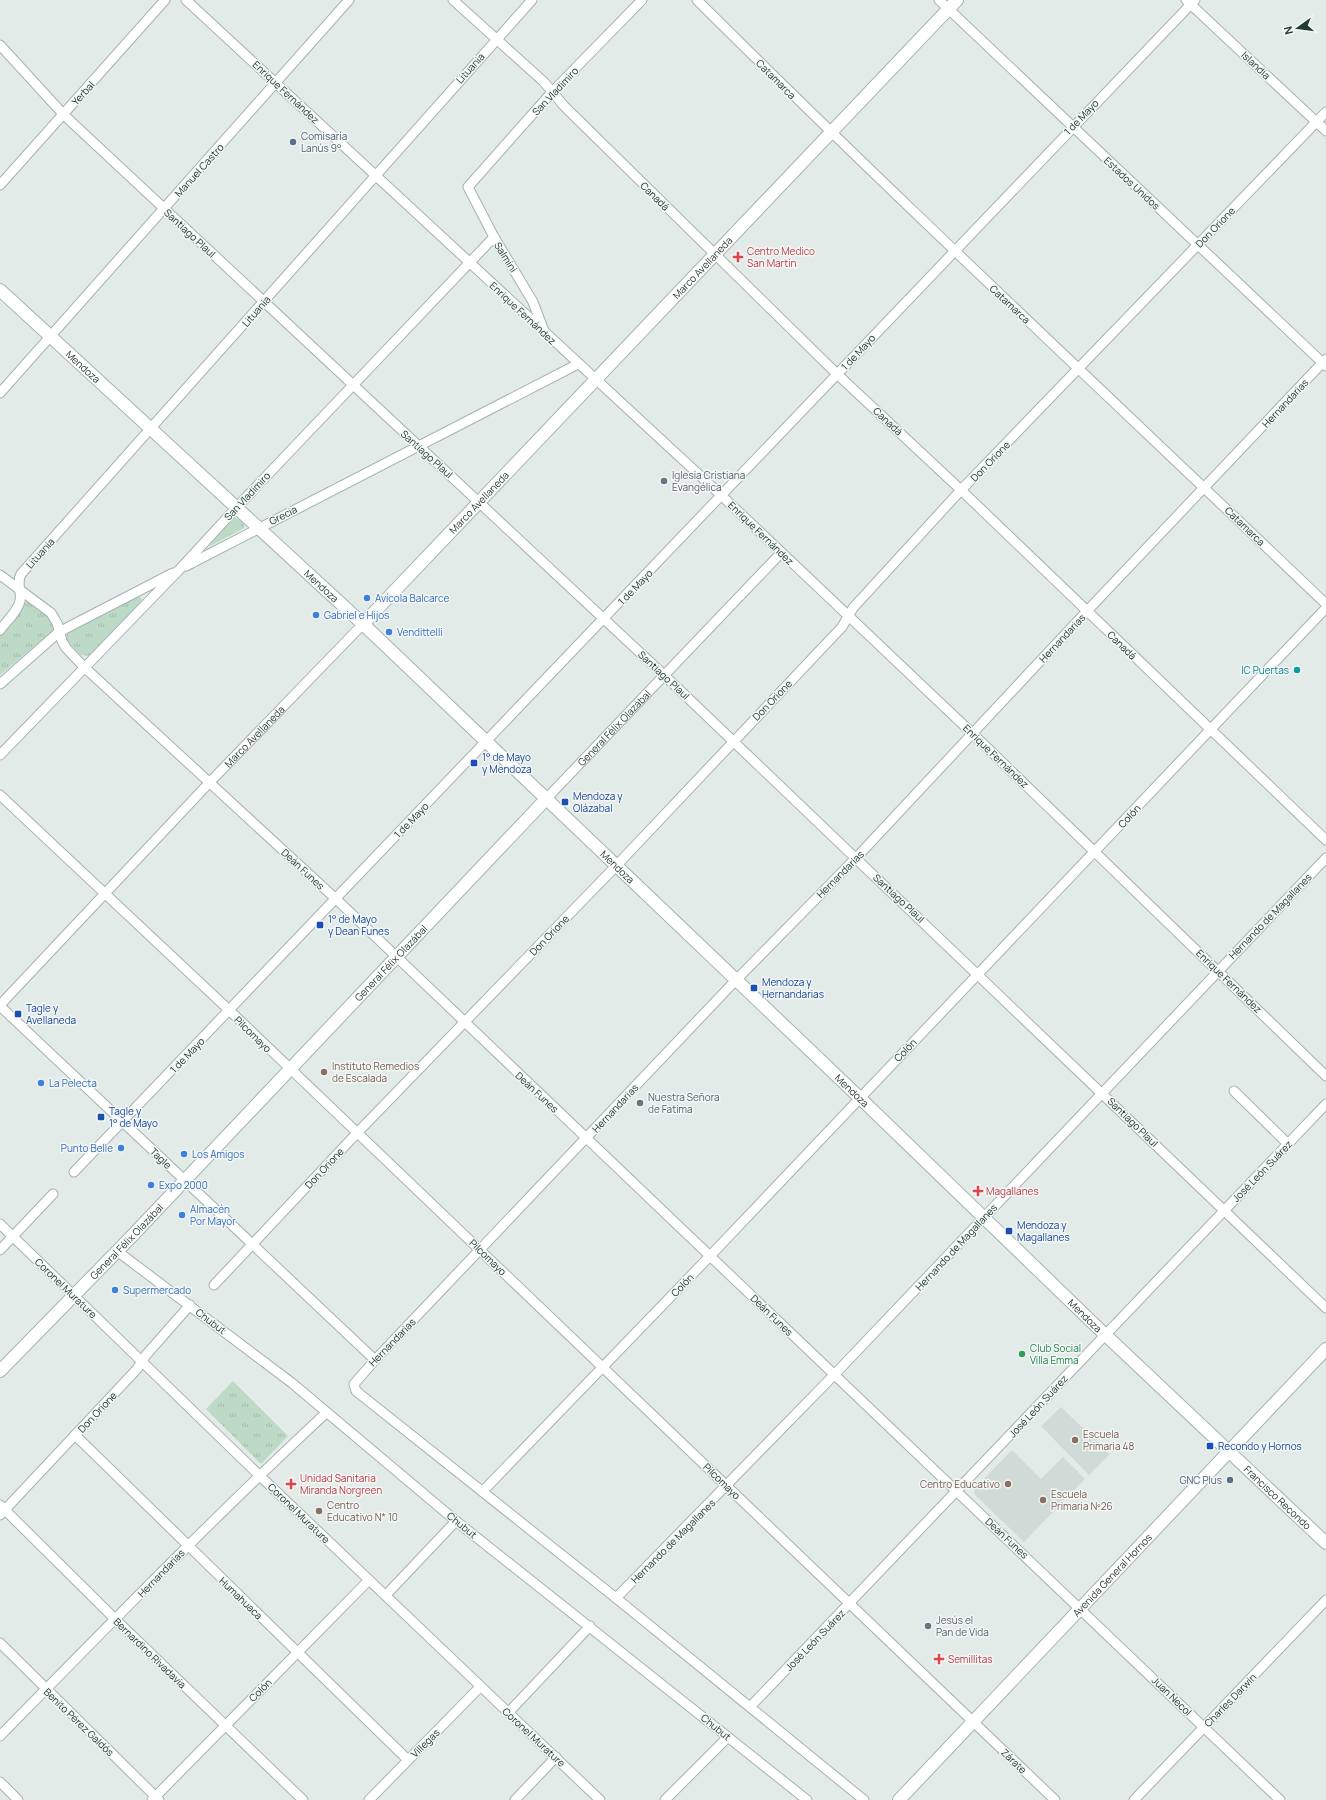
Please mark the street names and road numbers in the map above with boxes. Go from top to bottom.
street label: Islandia [1238,48,1274,82]
street label: Lituania [452,50,488,86]
street label: Catamarca [753,56,799,102]
street label: Enrique Fernández [250,58,322,126]
street label: San Vladimiro [529,64,581,118]
street label: Yerbal [68,78,98,108]
street label: 1 de Mayo [1061,96,1101,138]
street label: Manuel Castro [171,140,227,200]
street label: Estados Unidos [1101,153,1163,213]
street label: Canadá [637,179,673,213]
street label: Don Orione [1192,204,1238,250]
street label: Santiago Plaul [161,206,219,260]
street label: Marco Avellaneda [669,233,735,302]
street label: Salmini [491,239,521,275]
street label: Enrique Fernández [487,279,559,347]
street label: Catamarca [987,282,1033,326]
street label: Lituania [239,293,273,329]
street label: 1 de Mayo [838,331,878,373]
street label: Mendoza [63,347,103,386]
street label: Hernandarias [1259,376,1311,430]
street label: Canadá [870,404,906,438]
street label: Santiago Plaul [398,427,456,481]
street label: Don Orione [967,438,1013,484]
street label: Marco Avellaneda [446,468,512,536]
street label: San Vladimiro [221,469,273,523]
street label: Enrique Fernández [725,498,797,568]
street label: Grecia [267,502,299,528]
street label: Catamarca [1222,503,1268,549]
street label: Lituania [22,535,58,571]
street label: Mendoza [301,566,342,605]
street label: 1 de Mayo [615,566,655,608]
street label: Hernandarias [1036,611,1088,665]
street label: Canadá [1104,628,1140,662]
street label: Santiago Plaul [635,648,693,702]
street label: Don Orione [749,677,795,723]
street label: General Félix Olazábal [574,687,654,769]
street label: Marco Avellaneda [221,702,288,770]
street label: Enrique Fernández [960,721,1032,791]
street label: 1 de Mayo [391,799,431,841]
street label: Colón [1115,801,1143,831]
street label: Deán Funes [279,845,327,893]
street label: Mendoza [597,847,638,886]
street label: Hernandarias [813,847,867,901]
street label: Hernando de Magallanes [1225,870,1315,962]
street label: Santiago Plaul [870,871,928,925]
street label: Don Orione [526,912,572,958]
street label: General Félix Olazábal [351,922,430,1004]
street label: Enrique Fernández [1193,946,1265,1016]
street label: Pilcomayo [231,1013,275,1055]
street label: 1 de Mayo [167,1034,207,1076]
street label: Colón [890,1035,920,1065]
street label: Deán Funes [513,1068,561,1116]
street label: Mendoza [832,1071,872,1110]
street label: Hernandarias [589,1081,641,1135]
street label: Santiago Plaul [1105,1094,1161,1150]
street label: José León Suárez [1229,1137,1295,1205]
street label: Tagle [147,1144,175,1172]
street label: Don Orione [301,1144,347,1192]
street label: General Félix Olazábal [87,1201,166,1282]
street label: Hernando de Magallanes [912,1201,1000,1293]
street label: Pilcomayo [466,1236,510,1278]
street label: Coronel Murature [32,1255,100,1321]
street label: Colón [667,1270,697,1300]
street label: Deán Funes [748,1291,796,1339]
street label: Mendoza [1065,1296,1105,1335]
street label: Chubut [193,1305,229,1337]
street label: Hernandarias [365,1315,419,1369]
street label: José León Suárez [1005,1372,1071,1440]
street label: Don Orione [74,1388,120,1436]
street label: Pilcomayo [700,1460,744,1502]
street label: Francisco Recondo [1241,1462,1314,1533]
street label: Coronel Murature [265,1480,333,1546]
street label: Hernando de Magallanes [628,1496,718,1586]
street label: Chubut [444,1509,480,1541]
street label: Deán Funes [983,1514,1031,1562]
street label: Avenida General Hornos [1069,1530,1155,1620]
street label: Hernandarias [134,1546,188,1600]
street label: Humahuaca [216,1574,266,1622]
street label: José León Suárez [782,1606,848,1674]
street label: Bernardino Rivadavia [111,1615,189,1691]
street label: Charles Darwin [1201,1670,1259,1730]
street label: Juan Necol [1149,1673,1195,1719]
street label: Colón [245,1675,275,1705]
street label: Benito Pérez Galdós [41,1685,117,1759]
street label: Coronel Murature [500,1704,569,1770]
street label: Chubut [698,1711,734,1743]
street label: Villegas [408,1726,442,1760]
street label: Zárate [998,1745,1030,1777]

